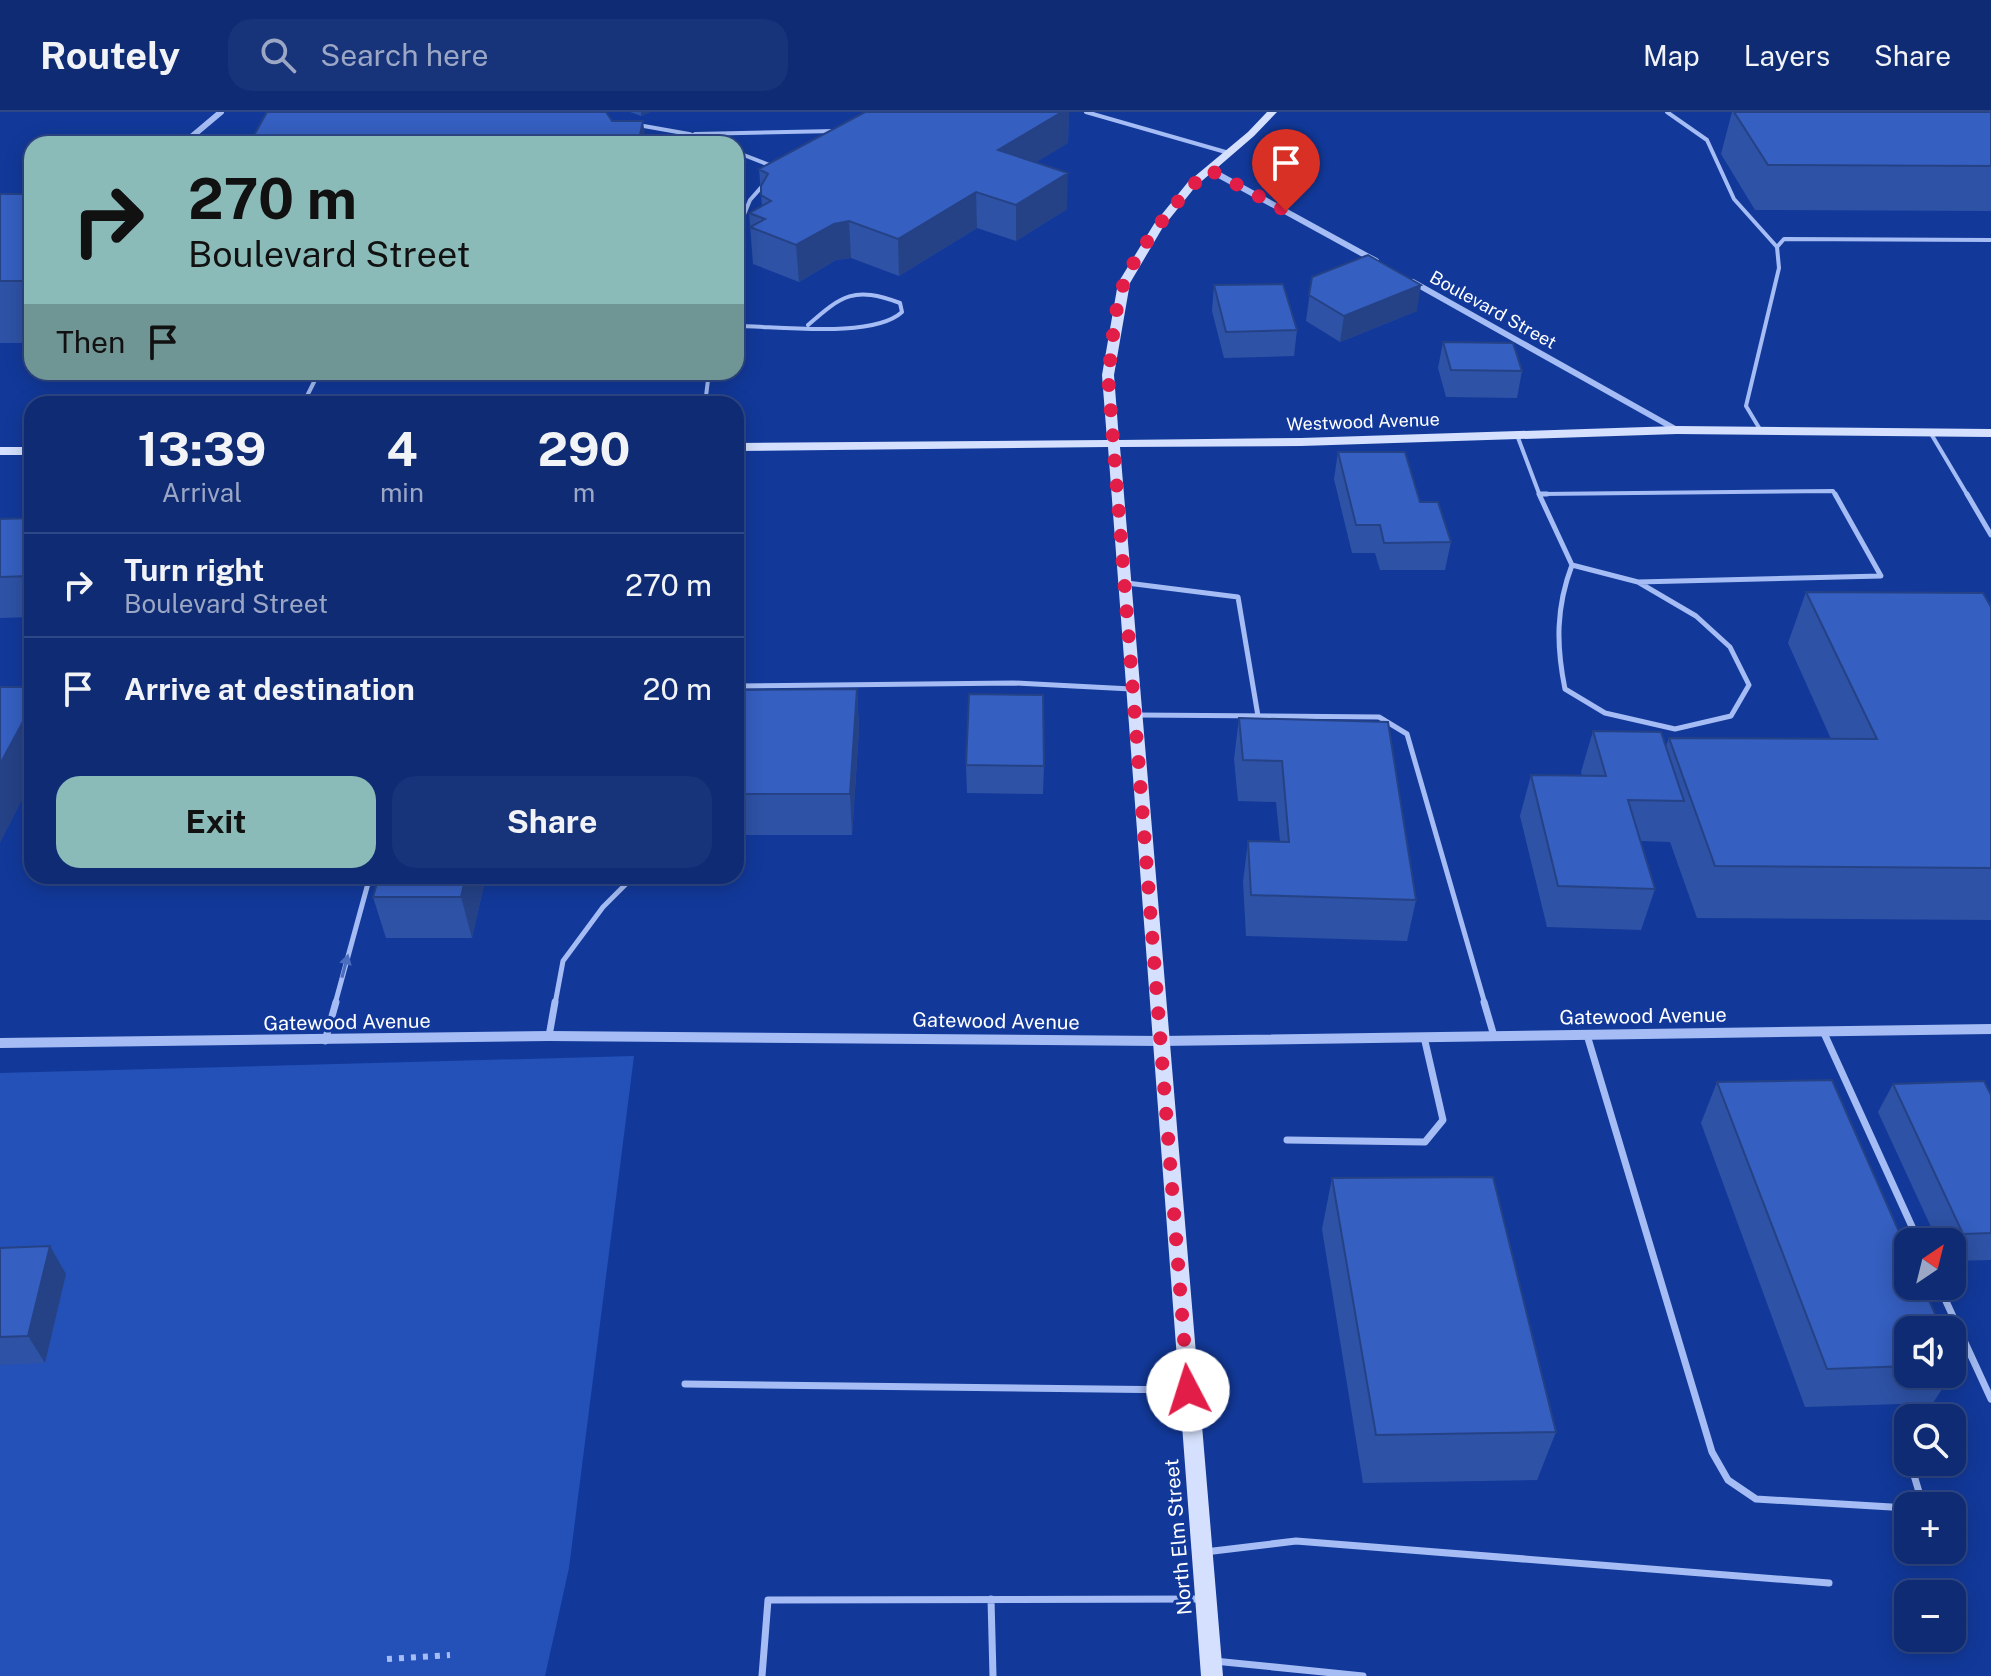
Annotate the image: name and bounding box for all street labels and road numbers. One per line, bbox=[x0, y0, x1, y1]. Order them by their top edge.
street label: Boulevard Street bbox=[1426, 266, 1560, 353]
street label: Westwood Avenue bbox=[1286, 408, 1440, 435]
street label: Gatewood Avenue bbox=[1559, 1003, 1727, 1029]
street label: Gatewood Avenue bbox=[912, 1008, 1080, 1034]
street label: Gatewood Avenue bbox=[263, 1009, 431, 1035]
street label: North Elm Street bbox=[1159, 1458, 1197, 1616]

